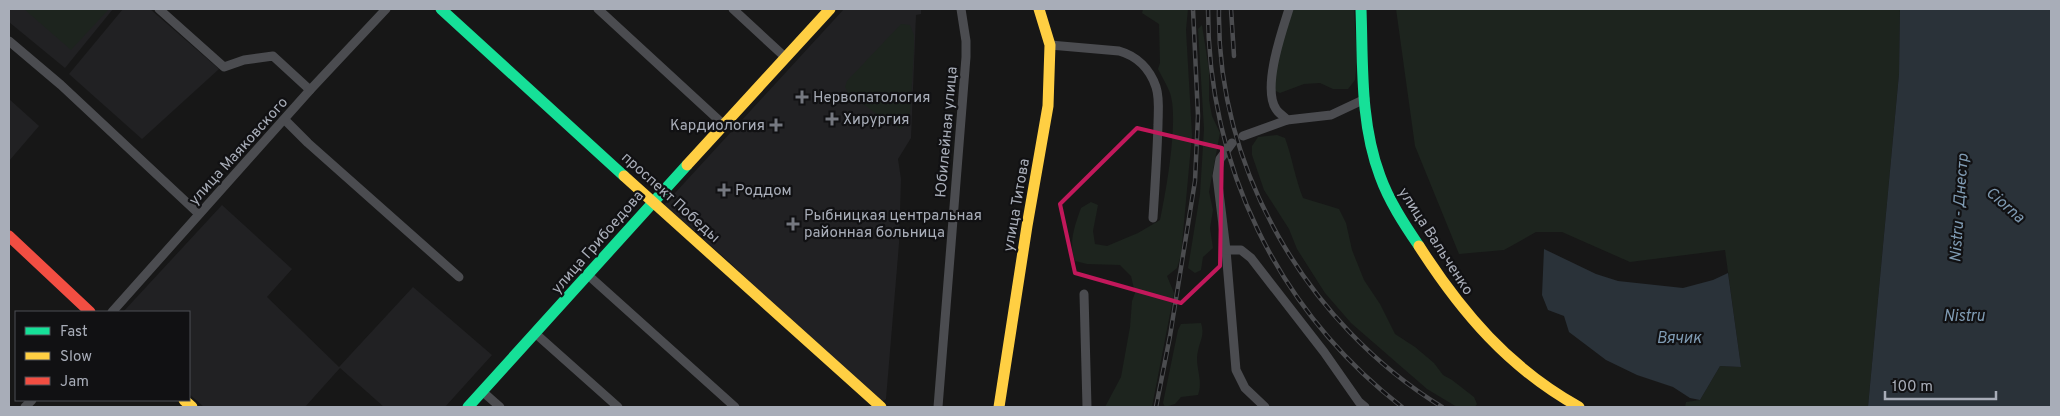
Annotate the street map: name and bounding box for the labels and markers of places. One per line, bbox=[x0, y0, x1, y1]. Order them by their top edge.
place label: Нервопатология bbox=[813, 89, 930, 108]
marker: Нервопатология bbox=[795, 90, 809, 104]
place label: Хирургия bbox=[843, 111, 910, 130]
marker: Хирургия bbox=[825, 112, 839, 126]
place label: Кардиология bbox=[670, 117, 765, 136]
marker: Кардиология bbox=[769, 118, 783, 132]
place label: Роддом bbox=[735, 182, 792, 201]
marker: Роддом bbox=[717, 183, 731, 197]
place label: Рыбницкая центральная районная больница bbox=[804, 207, 982, 243]
marker: Рыбницкая центральная районная больница bbox=[786, 217, 800, 231]

